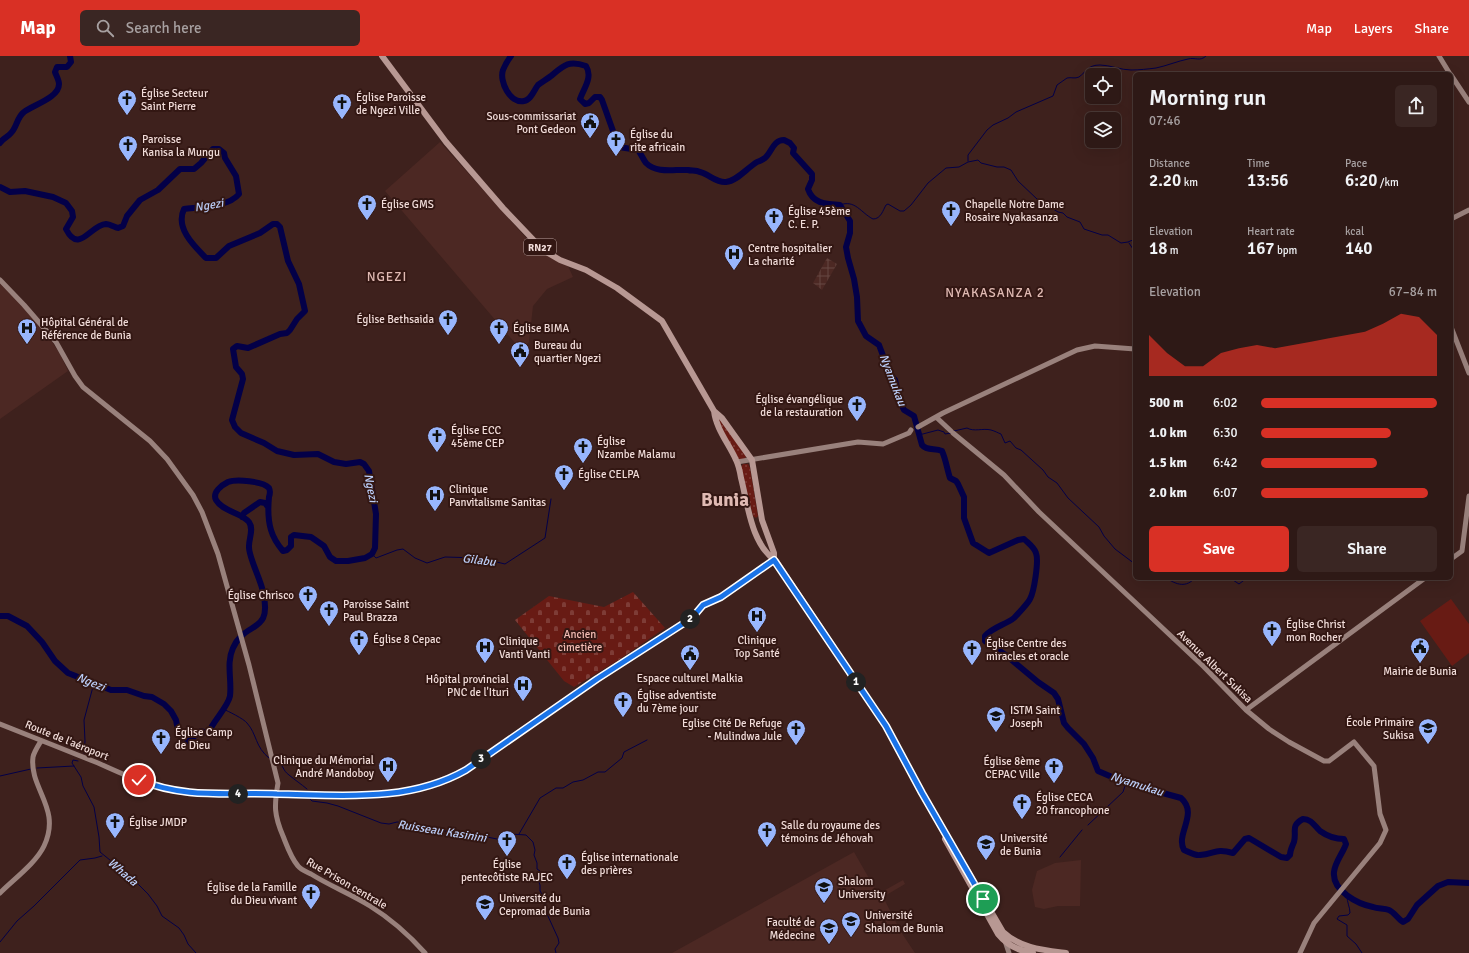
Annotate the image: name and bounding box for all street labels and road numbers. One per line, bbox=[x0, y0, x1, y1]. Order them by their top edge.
road number: RN27 bbox=[524, 239, 556, 255]
street label: Avenue Albert Sukisa bbox=[1174, 627, 1255, 706]
street label: Route de l'aéroport bbox=[23, 718, 111, 763]
street label: Rue Prison centrale bbox=[304, 855, 389, 912]

